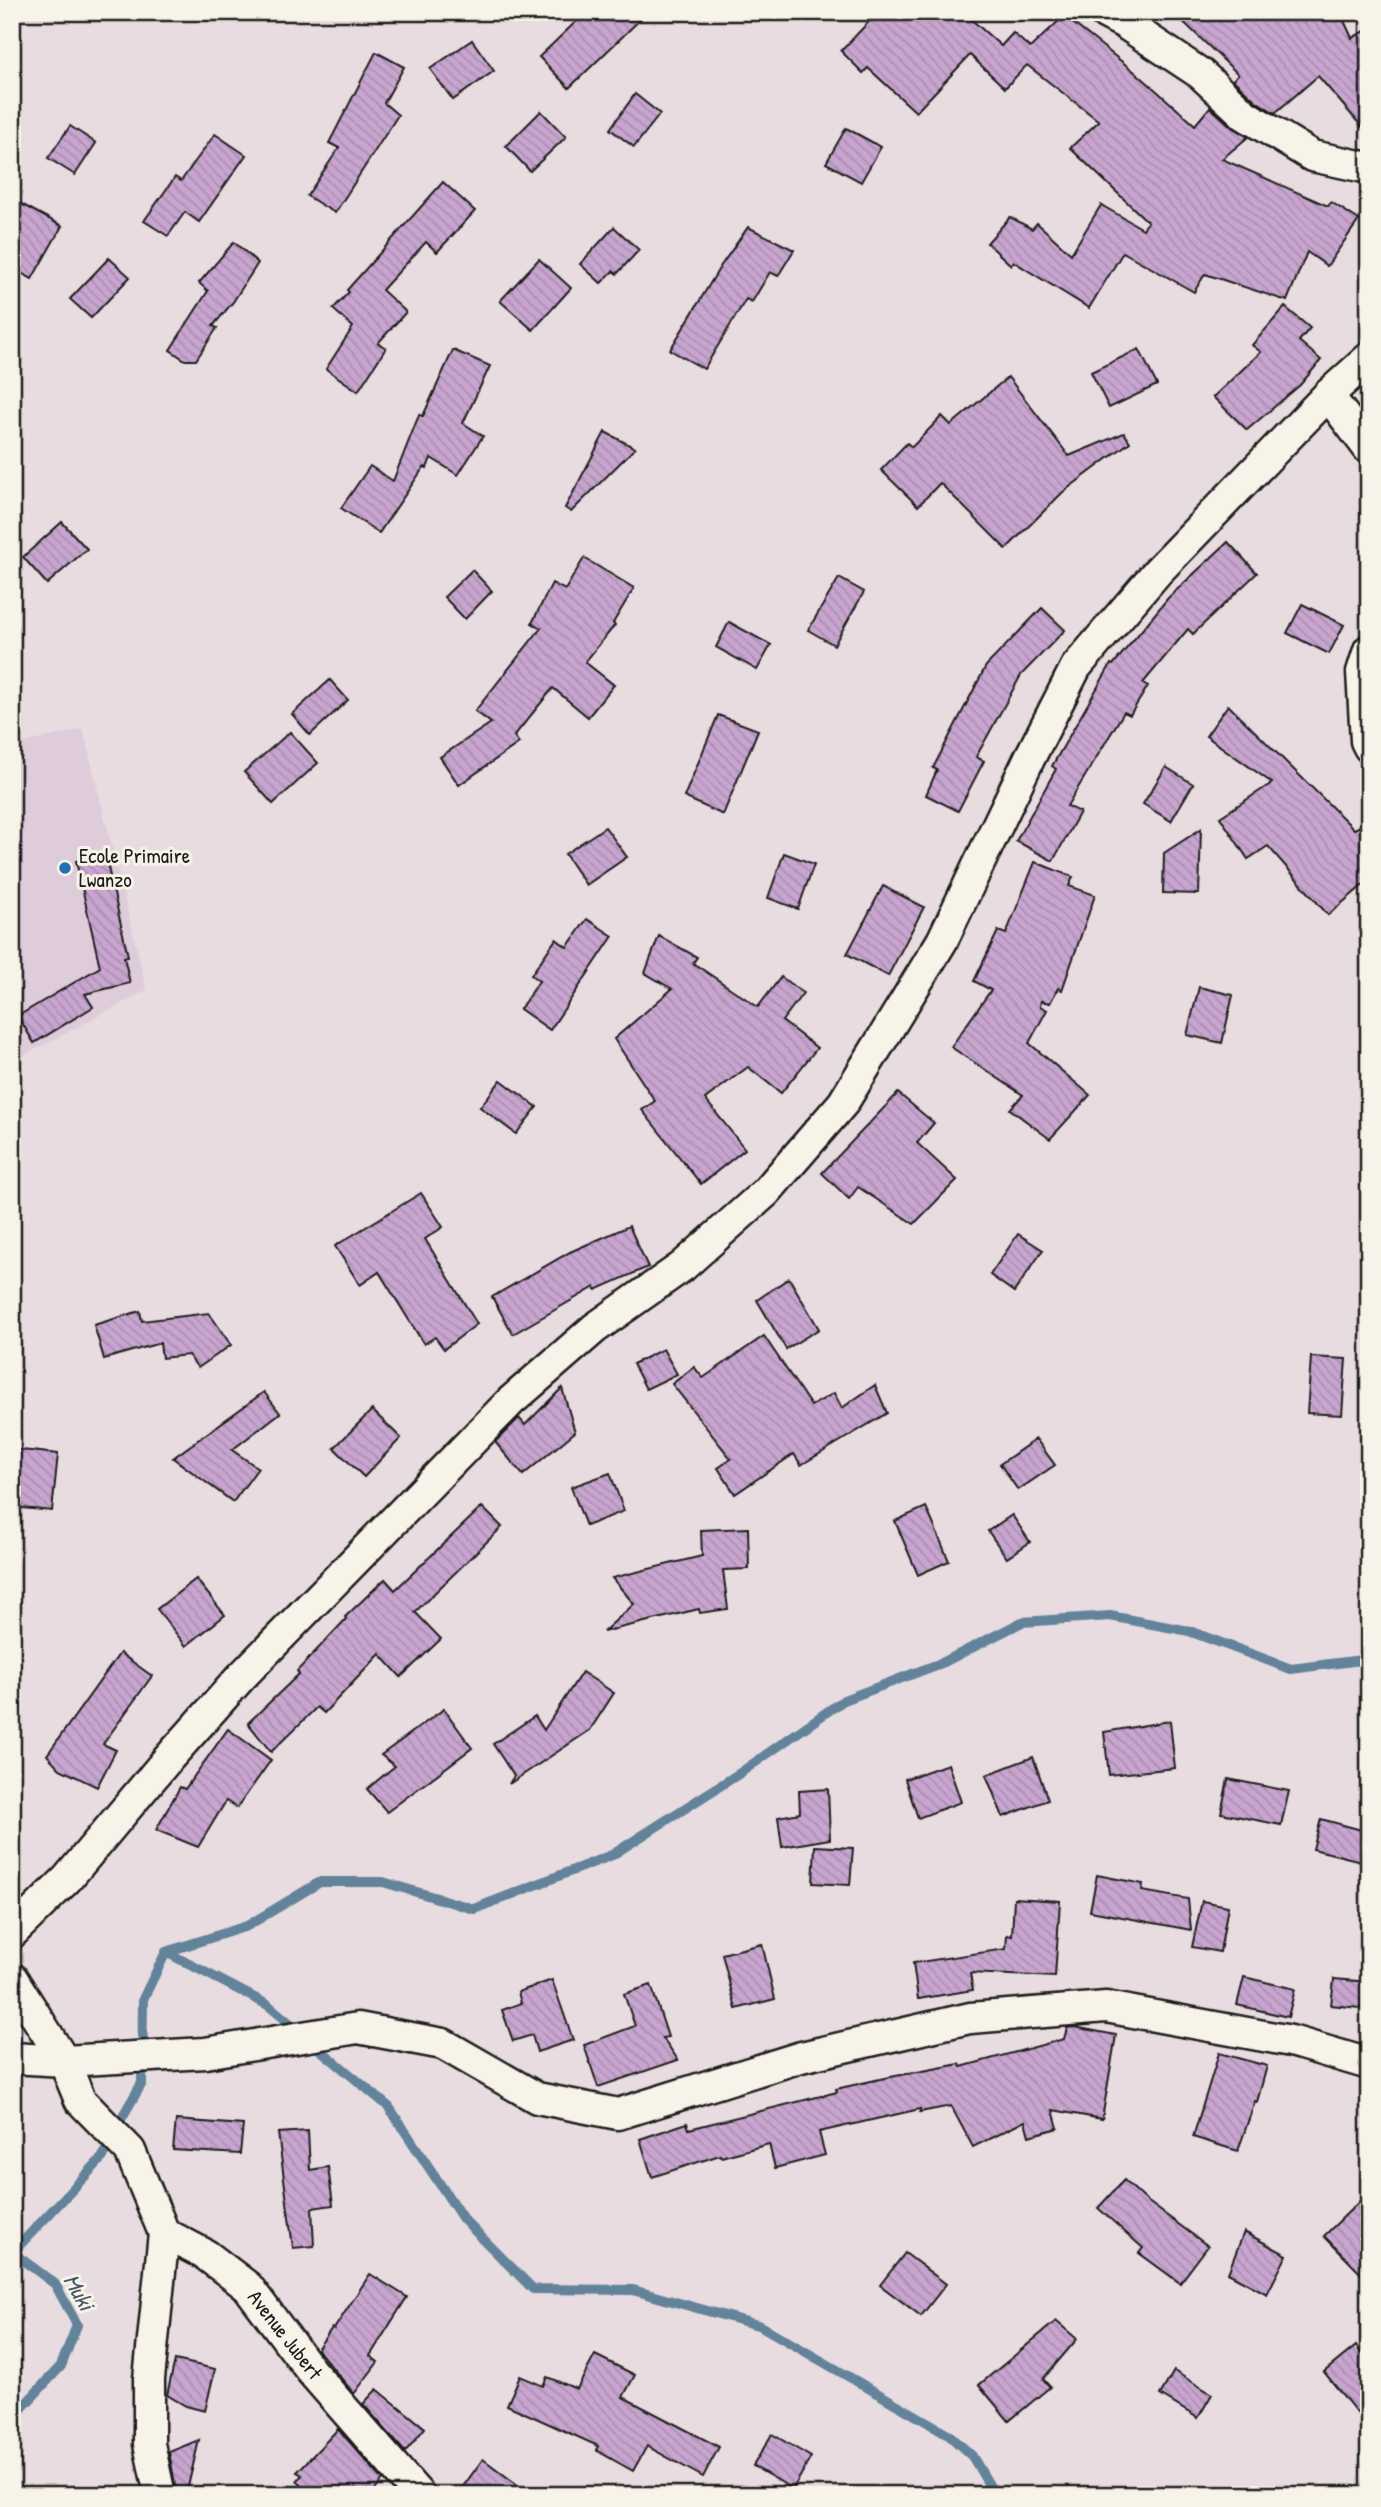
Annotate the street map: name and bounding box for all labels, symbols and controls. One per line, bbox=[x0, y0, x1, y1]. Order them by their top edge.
place label: Ecole Primaire Lwanzo bbox=[79, 841, 190, 894]
marker: Ecole Primaire Lwanzo bbox=[57, 860, 73, 876]
water label: Muki bbox=[57, 2268, 103, 2317]
street label: Avenue Jubert bbox=[241, 2284, 330, 2386]

